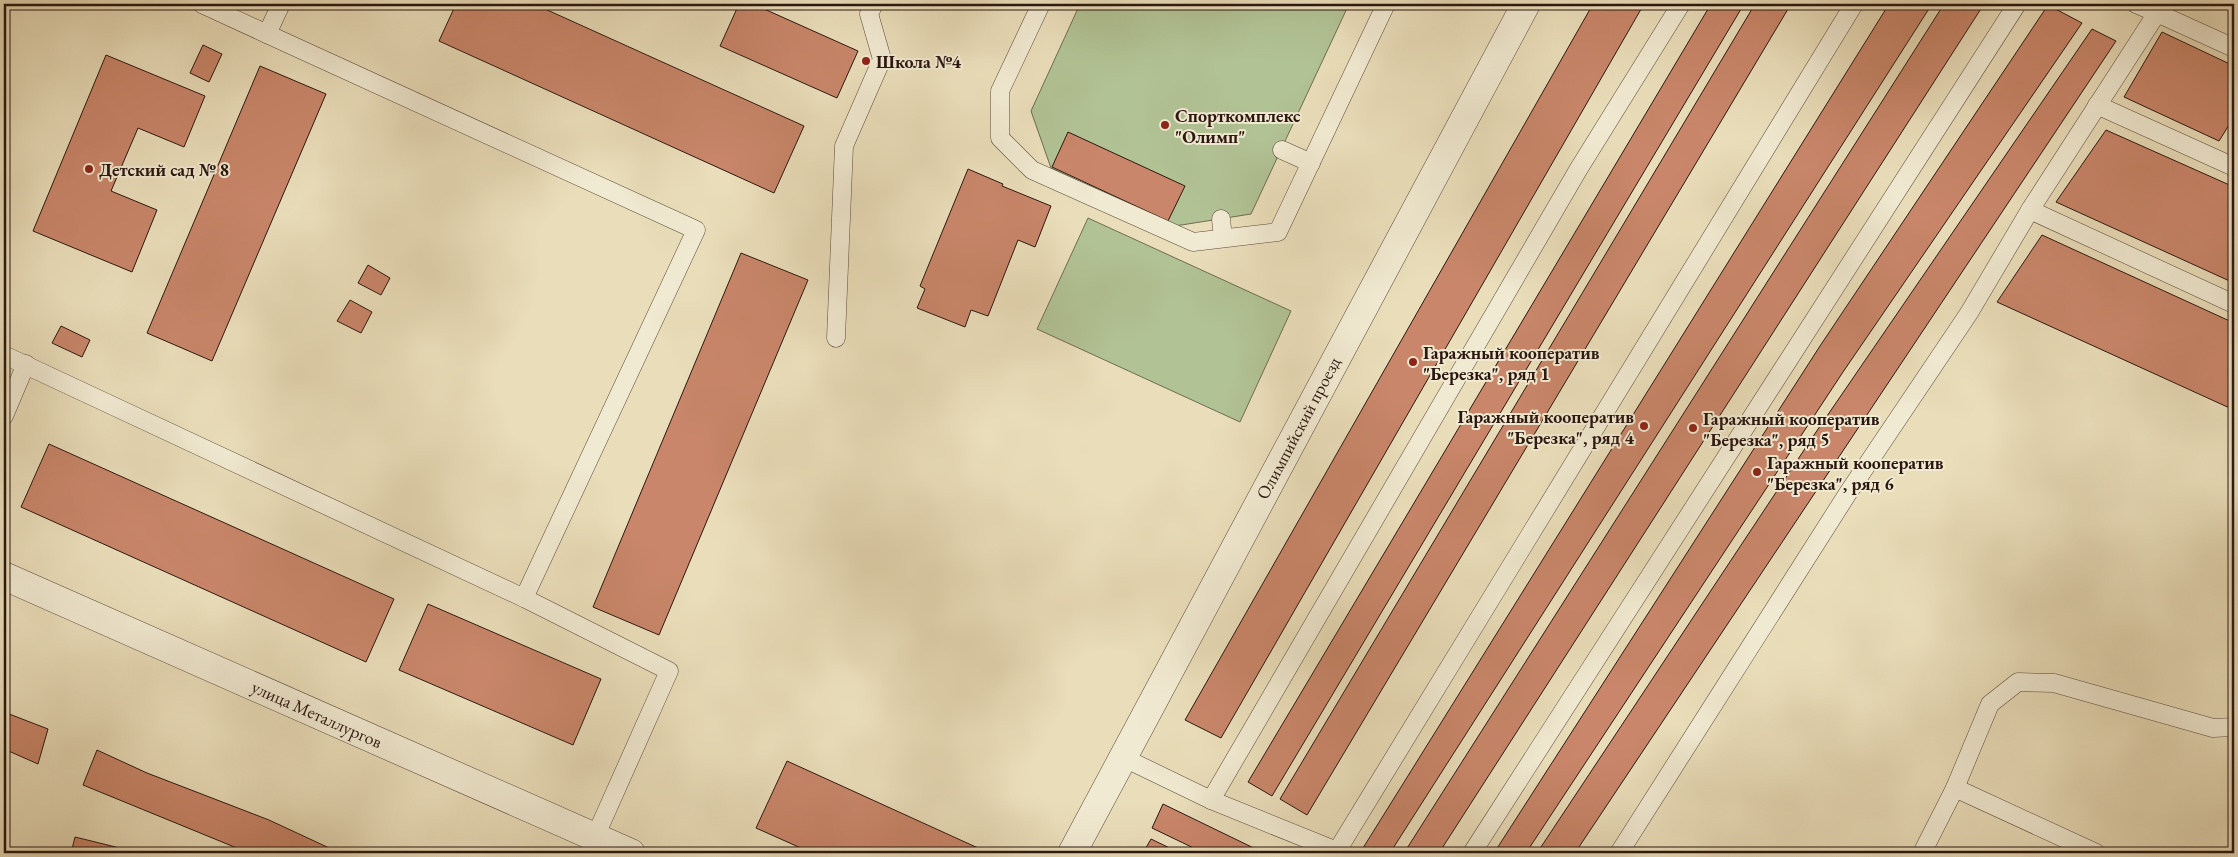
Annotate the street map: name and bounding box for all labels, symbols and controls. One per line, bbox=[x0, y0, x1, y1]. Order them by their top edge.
place label: Школа №4 bbox=[876, 50, 961, 73]
marker: Школа №4 bbox=[860, 55, 872, 67]
place label: Спорткомплекс "Олимп" bbox=[1175, 104, 1301, 148]
marker: Спорткомплекс "Олимп" bbox=[1159, 119, 1171, 131]
place label: Детский сад № 8 bbox=[99, 158, 229, 181]
marker: Детский сад № 8 bbox=[83, 163, 95, 175]
place label: Гаражный кооператив "Березка", ряд 1 bbox=[1423, 341, 1600, 385]
street label: Олимпийский проезд bbox=[1251, 353, 1345, 503]
marker: Гаражный кооператив "Березка", ряд 1 bbox=[1407, 356, 1419, 368]
place label: Гаражный кооператив "Березка", ряд 4 bbox=[1458, 405, 1634, 449]
place label: Гаражный кооператив "Березка", ряд 5 bbox=[1703, 407, 1880, 451]
marker: Гаражный кооператив "Березка", ряд 4 bbox=[1638, 420, 1650, 432]
marker: Гаражный кооператив "Березка", ряд 5 bbox=[1687, 422, 1699, 434]
place label: Гаражный кооператив "Березка", ряд 6 bbox=[1767, 451, 1944, 495]
marker: Гаражный кооператив "Березка", ряд 6 bbox=[1751, 466, 1763, 478]
street label: улица Металлургов bbox=[248, 675, 386, 753]

